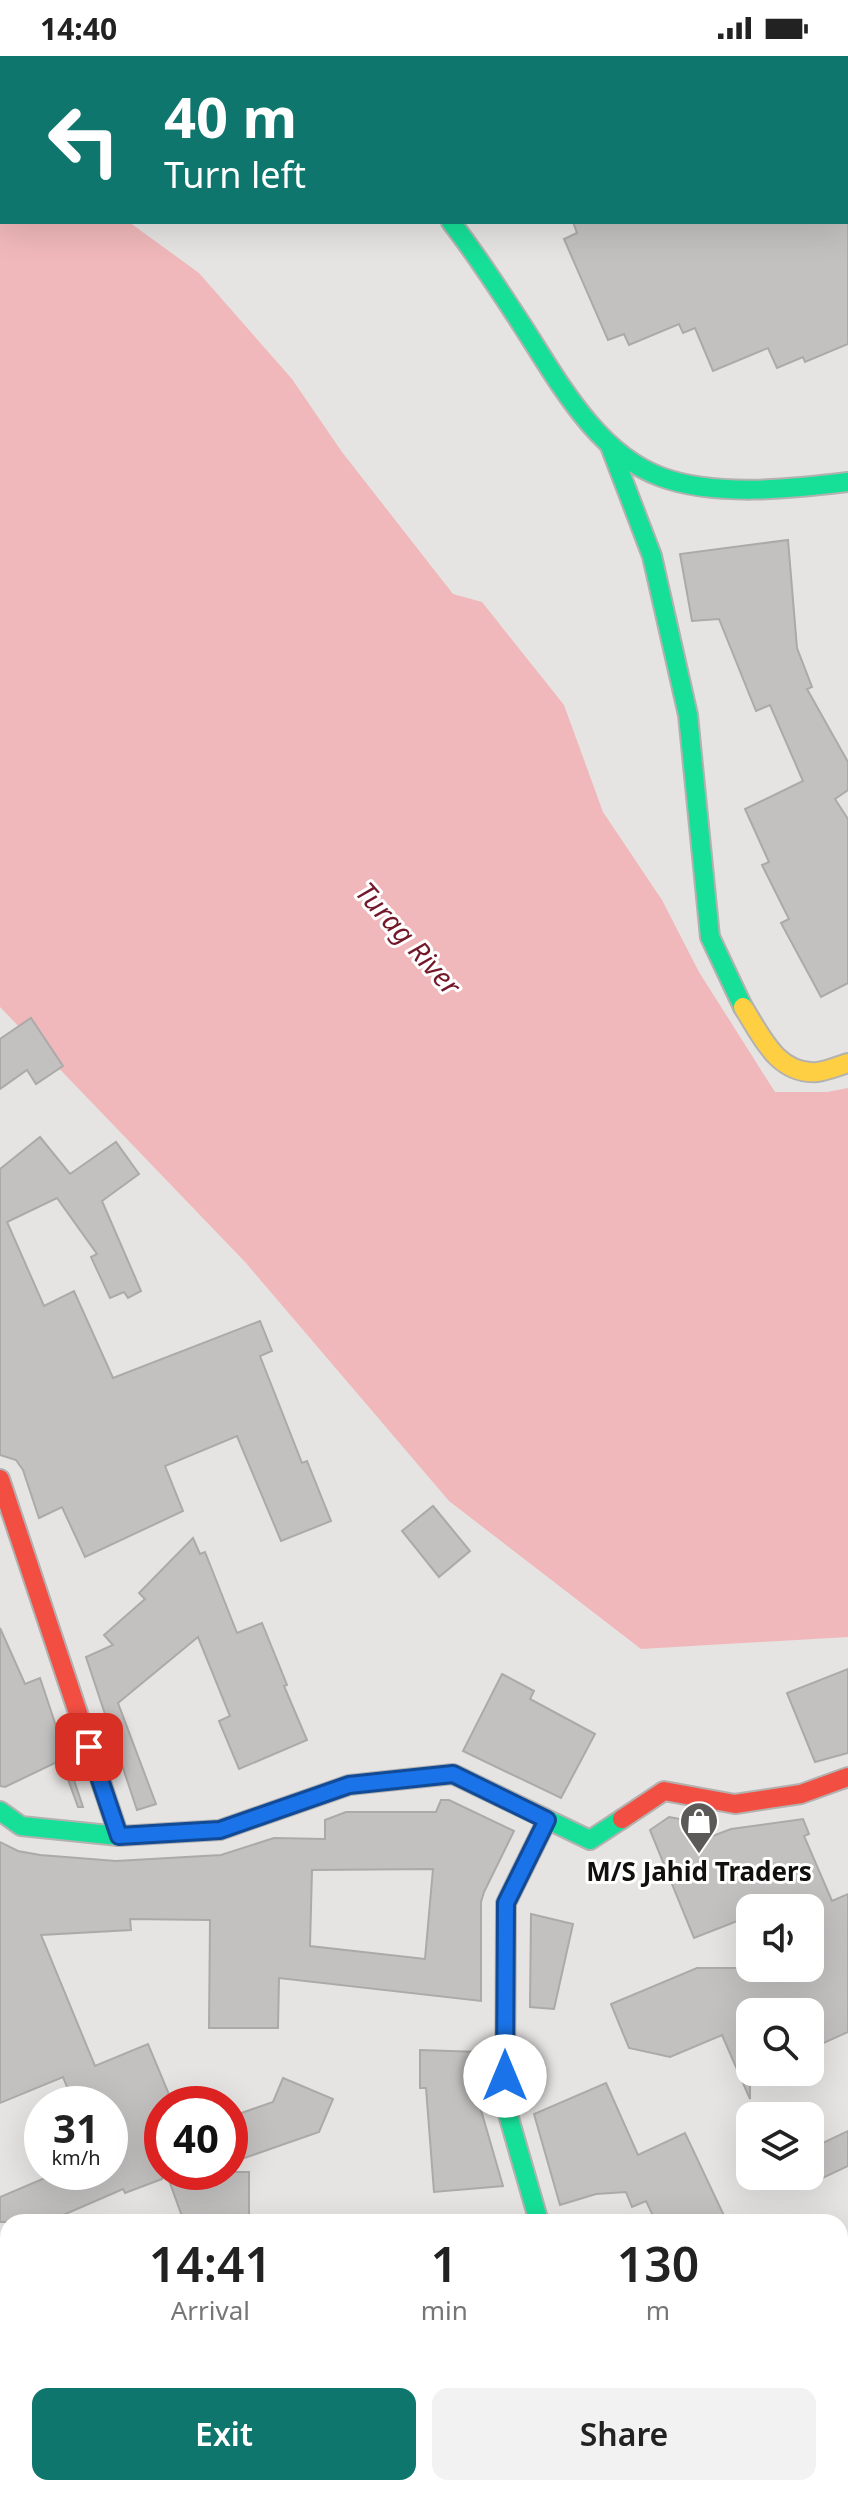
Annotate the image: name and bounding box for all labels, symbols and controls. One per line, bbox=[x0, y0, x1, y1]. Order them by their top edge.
text: 14:40 bbox=[40, 8, 117, 49]
text: 40 m bbox=[164, 78, 297, 154]
icon: left bbox=[32, 88, 136, 192]
text: Turn left bbox=[164, 150, 306, 199]
water label: Turag River bbox=[348, 873, 471, 1004]
pin bbox=[55, 1713, 123, 1781]
icon: arrive bbox=[67, 1725, 111, 1769]
shop icon: M/S Jahid Traders bbox=[678, 1800, 720, 1855]
place label: M/S Jahid Traders bbox=[586, 1853, 812, 1889]
map controls bbox=[736, 1894, 824, 2190]
button: sound bbox=[736, 1894, 824, 1982]
button: search bbox=[736, 1998, 824, 2086]
position arrow bbox=[463, 2034, 547, 2118]
speed limit sign: 40 bbox=[144, 2086, 248, 2190]
text: 31 bbox=[53, 2100, 99, 2155]
button: layers bbox=[736, 2102, 824, 2190]
text: km/h bbox=[51, 2144, 101, 2171]
text: 14:41 bbox=[149, 2231, 272, 2296]
text: 1 bbox=[431, 2231, 458, 2296]
text: 130 bbox=[617, 2231, 699, 2296]
text: Arrival bbox=[171, 2292, 250, 2328]
text: min bbox=[421, 2292, 468, 2328]
text: m bbox=[646, 2292, 670, 2328]
button: Exit bbox=[32, 2388, 416, 2480]
button: Share bbox=[432, 2388, 816, 2480]

